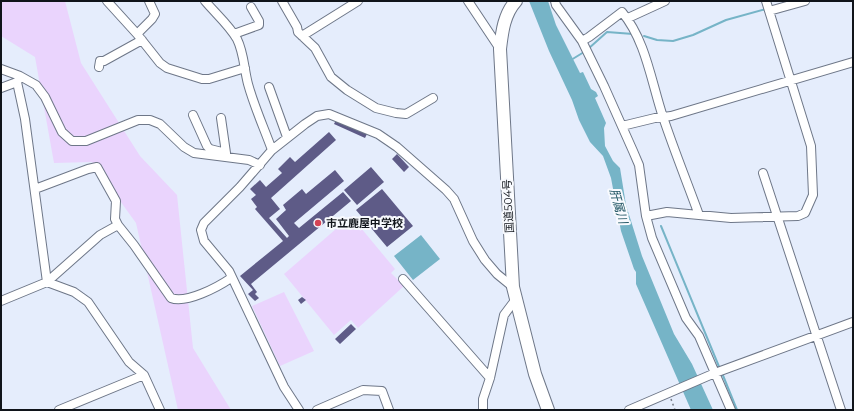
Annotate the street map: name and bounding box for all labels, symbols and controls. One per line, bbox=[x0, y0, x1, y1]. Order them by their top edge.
street label: 国道504号 bbox=[500, 179, 516, 233]
water label: 肝属川 bbox=[607, 187, 632, 227]
place label: 市立鹿屋中学校 bbox=[326, 216, 403, 230]
marker: 市立鹿屋中学校 bbox=[313, 218, 323, 228]

